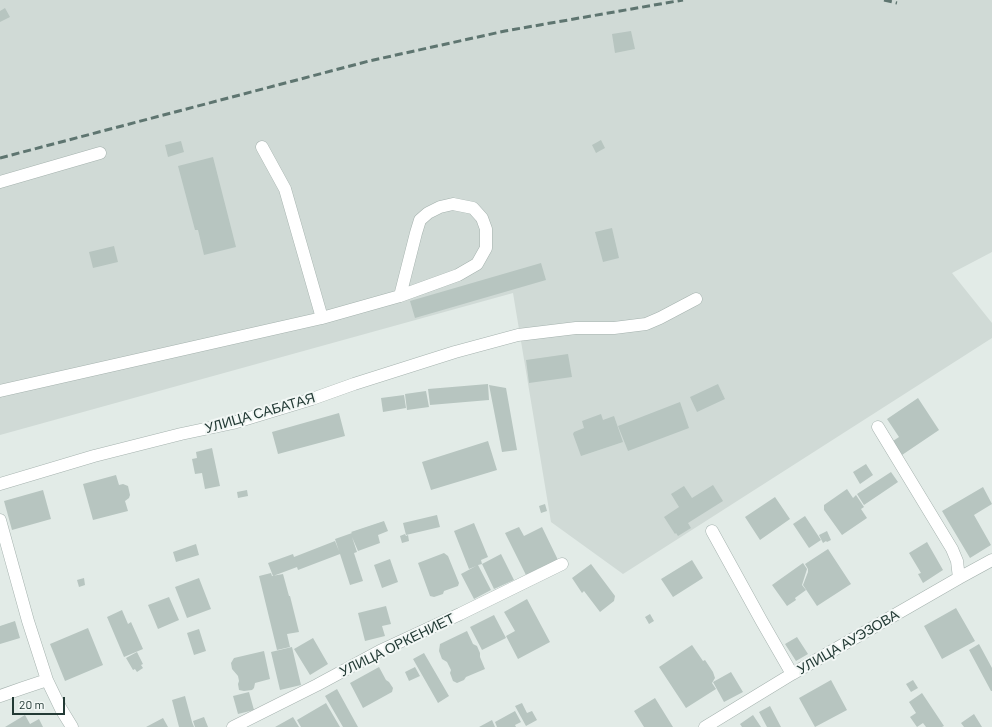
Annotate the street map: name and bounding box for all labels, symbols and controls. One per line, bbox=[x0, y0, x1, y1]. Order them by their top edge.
street label: УЛИЦА САБАТАЯ bbox=[203, 389, 317, 437]
street label: УЛИЦА АУЭЗОВА bbox=[794, 606, 902, 678]
street label: УЛИЦА ОРКЕНИЕТ bbox=[337, 610, 457, 680]
scale bar bbox=[14, 689, 67, 715]
text: 20 m bbox=[19, 697, 45, 711]

